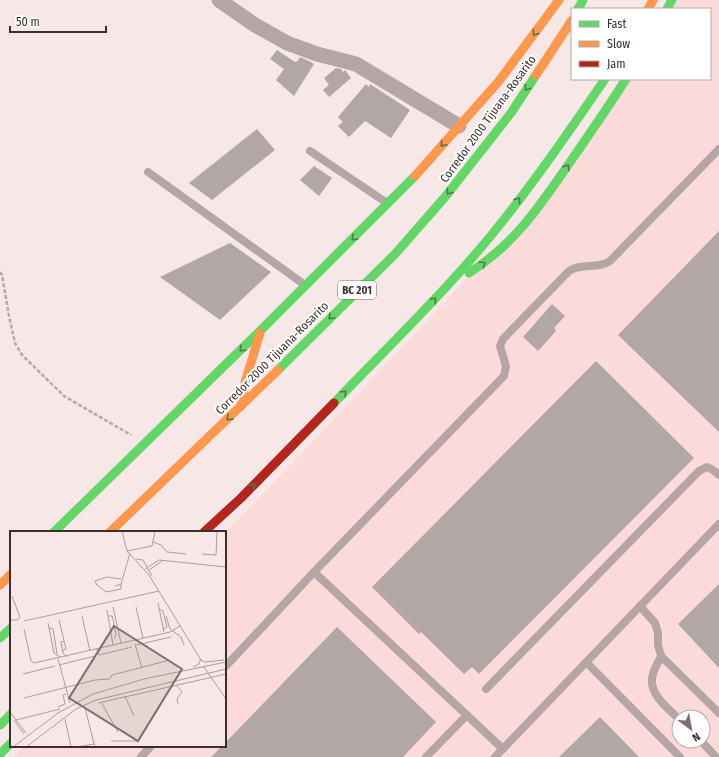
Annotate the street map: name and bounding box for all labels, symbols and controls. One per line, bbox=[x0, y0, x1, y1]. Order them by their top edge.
scale bar bbox=[10, 8, 106, 34]
legend bbox=[571, 8, 711, 80]
text: 50 m bbox=[16, 15, 40, 29]
text: Fast bbox=[607, 17, 626, 31]
one-way arrow bbox=[533, 28, 540, 35]
text: Slow bbox=[607, 37, 630, 51]
street label: Corredor 2000 Tijuana-Rosarito bbox=[437, 53, 539, 185]
text: Jam bbox=[607, 57, 625, 71]
one-way arrow bbox=[524, 84, 532, 91]
one-way arrow bbox=[441, 139, 448, 147]
one-way arrow bbox=[562, 164, 570, 171]
one-way arrow bbox=[447, 187, 454, 194]
one-way arrow bbox=[513, 198, 520, 205]
one-way arrow bbox=[351, 233, 359, 241]
one-way arrow bbox=[478, 262, 485, 269]
road number: BC 201 bbox=[338, 281, 376, 299]
one-way arrow bbox=[430, 297, 437, 305]
street label: Corredor 2000 Tijuana-Rosarito bbox=[213, 299, 331, 417]
one-way arrow bbox=[328, 312, 336, 320]
one-way arrow bbox=[239, 344, 247, 352]
one-way arrow bbox=[339, 390, 346, 398]
one-way arrow bbox=[226, 413, 234, 421]
one-way arrow bbox=[248, 483, 256, 491]
inset map bbox=[10, 531, 226, 747]
north arrow bbox=[671, 709, 711, 749]
text: N bbox=[690, 730, 702, 744]

